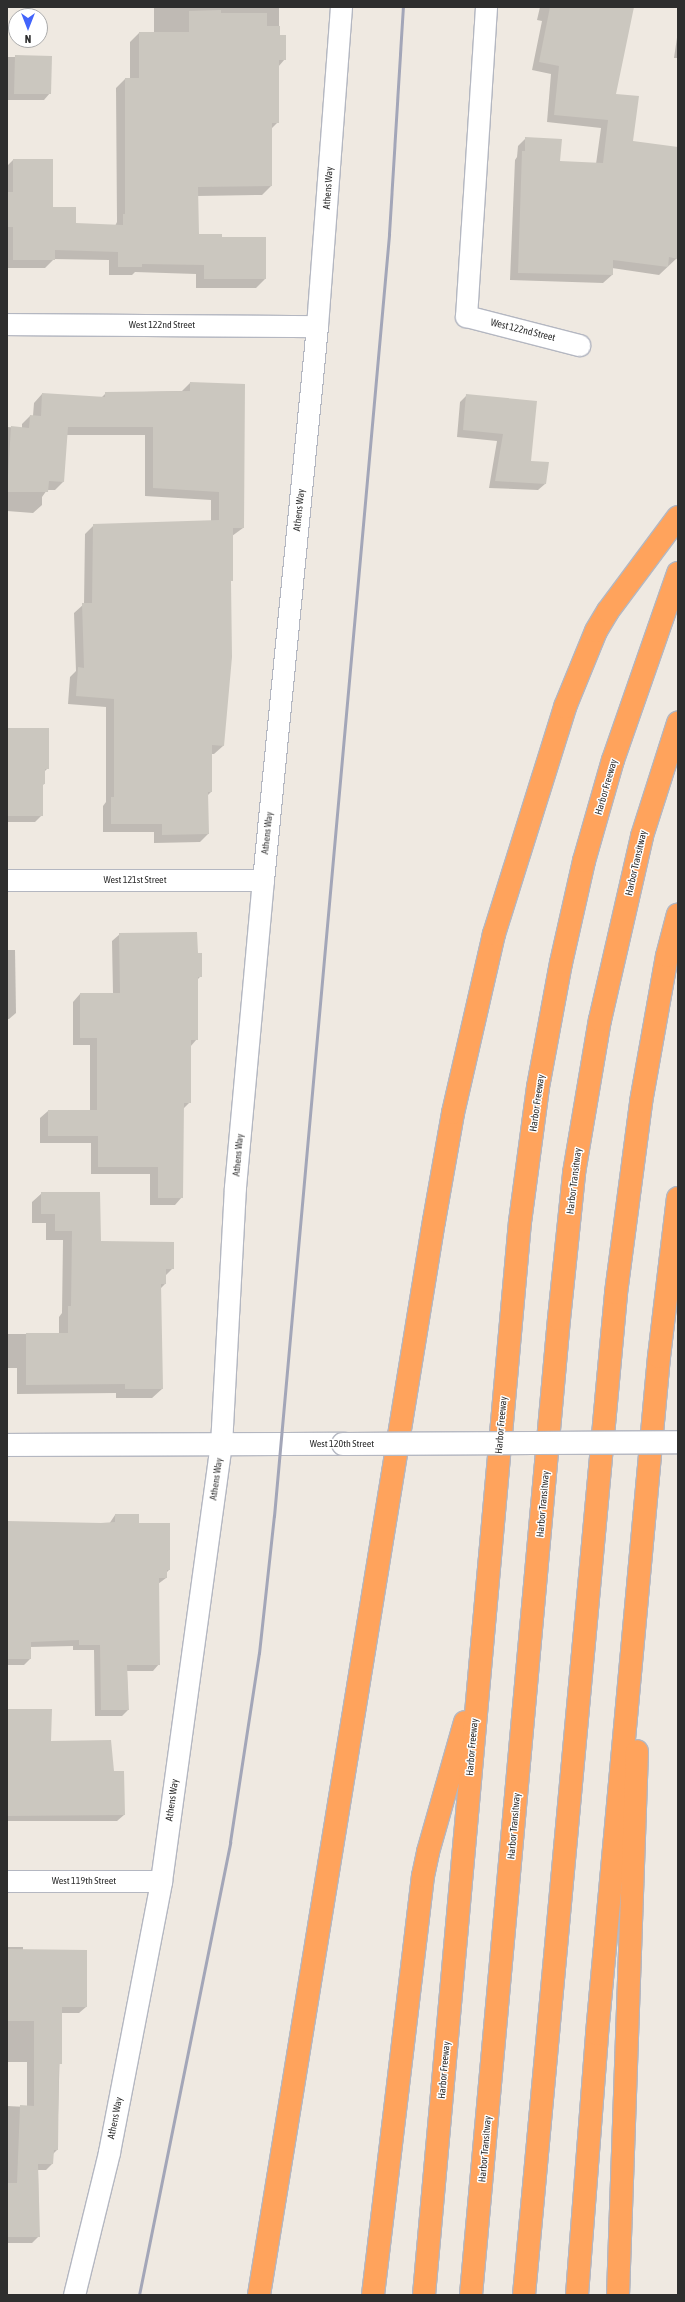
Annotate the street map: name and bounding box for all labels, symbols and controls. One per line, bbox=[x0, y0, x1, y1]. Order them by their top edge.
north arrow bbox=[8, 8, 48, 48]
text: N bbox=[25, 33, 31, 45]
street label: Athens Way bbox=[321, 166, 335, 210]
street label: West 122nd Street bbox=[489, 316, 557, 344]
street label: West 122nd Street bbox=[129, 319, 195, 331]
street label: Athens Way bbox=[291, 488, 307, 532]
street label: Harbor Freeway bbox=[592, 758, 620, 816]
street label: Athens Way bbox=[259, 811, 275, 855]
street label: Harbor Transitway bbox=[623, 829, 649, 897]
street label: West 121st Street bbox=[103, 874, 167, 886]
street label: Harbor Freeway bbox=[527, 1074, 547, 1132]
street label: Athens Way bbox=[230, 1133, 246, 1177]
street label: Harbor Transitway bbox=[564, 1147, 584, 1215]
street label: Harbor Freeway bbox=[493, 1396, 509, 1454]
street label: West 120th Street bbox=[310, 1438, 374, 1450]
street label: Athens Way bbox=[207, 1457, 225, 1501]
street label: Harbor Transitway bbox=[534, 1470, 552, 1538]
street label: Harbor Freeway bbox=[464, 1718, 480, 1776]
street label: Athens Way bbox=[163, 1778, 181, 1822]
street label: Harbor Transitway bbox=[505, 1792, 523, 1860]
street label: West 119th Street bbox=[52, 1875, 116, 1887]
street label: Harbor Freeway bbox=[436, 2041, 452, 2099]
street label: Athens Way bbox=[105, 2096, 125, 2140]
street label: Harbor Transitway bbox=[476, 2115, 494, 2183]

